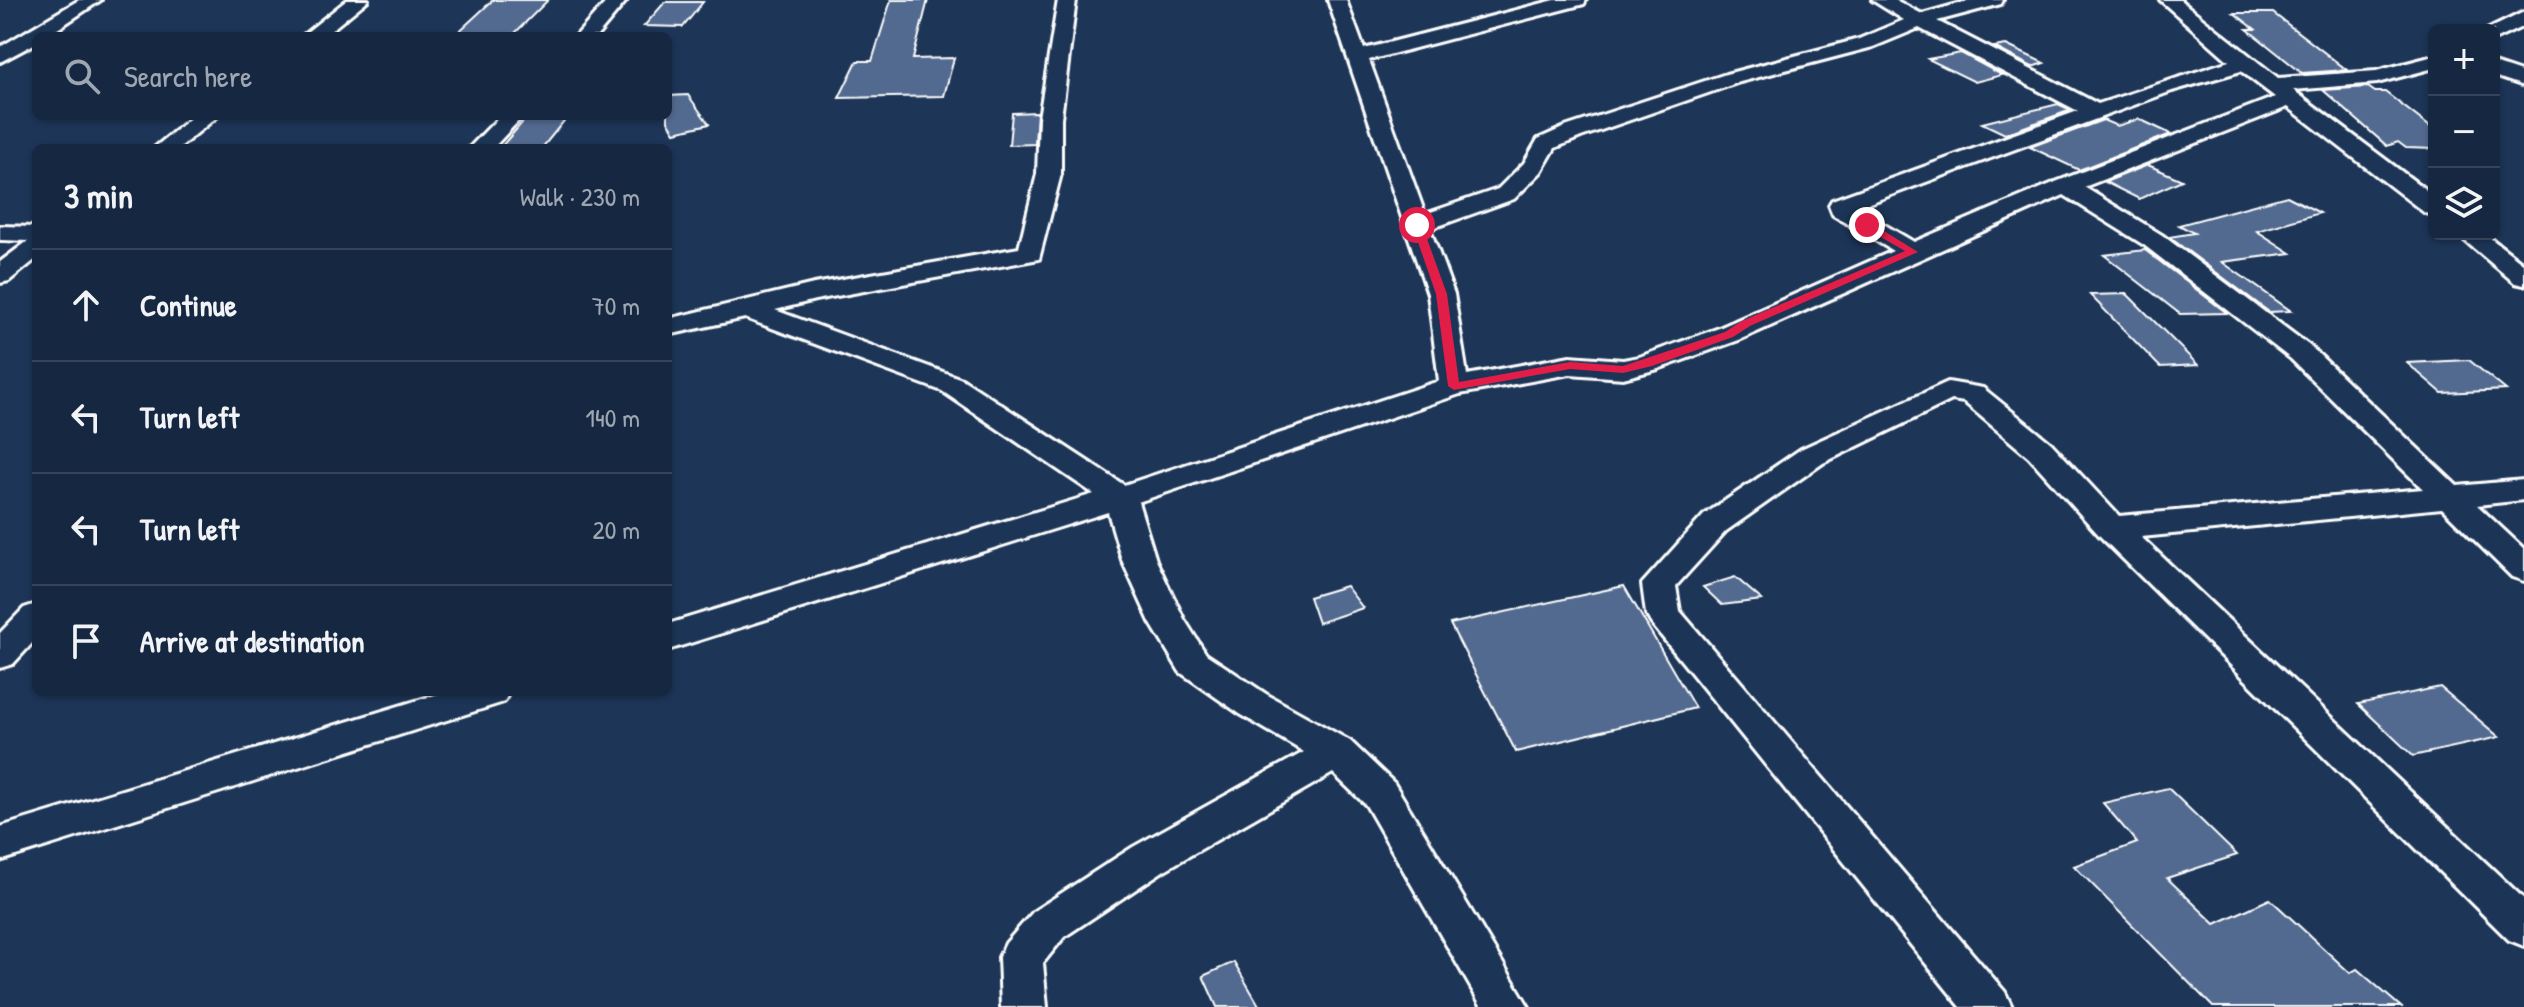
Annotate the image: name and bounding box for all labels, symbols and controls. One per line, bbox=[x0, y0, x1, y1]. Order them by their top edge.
map controls bbox=[2428, 24, 2500, 240]
button: + bbox=[2428, 24, 2500, 96]
search box bbox=[32, 32, 672, 120]
icon: search bbox=[60, 54, 104, 98]
text: Search here bbox=[124, 56, 252, 96]
button: − bbox=[2428, 96, 2500, 168]
button: layers bbox=[2428, 168, 2500, 240]
text: 3 min bbox=[64, 173, 133, 219]
text: Walk · 230 m bbox=[520, 179, 640, 214]
route start bbox=[1399, 207, 1435, 243]
route end bbox=[1849, 207, 1885, 243]
icon: ahead bbox=[64, 283, 108, 327]
text: Continue bbox=[140, 285, 237, 325]
text: 70 m bbox=[592, 288, 640, 323]
icon: left bbox=[64, 395, 108, 439]
text: Turn left bbox=[140, 397, 239, 437]
text: 140 m bbox=[586, 400, 640, 435]
icon: left bbox=[64, 507, 108, 551]
text: Turn left bbox=[140, 509, 239, 549]
text: 20 m bbox=[593, 512, 640, 547]
icon: arrive bbox=[64, 619, 108, 663]
text: Arrive at destination bbox=[140, 621, 365, 661]

